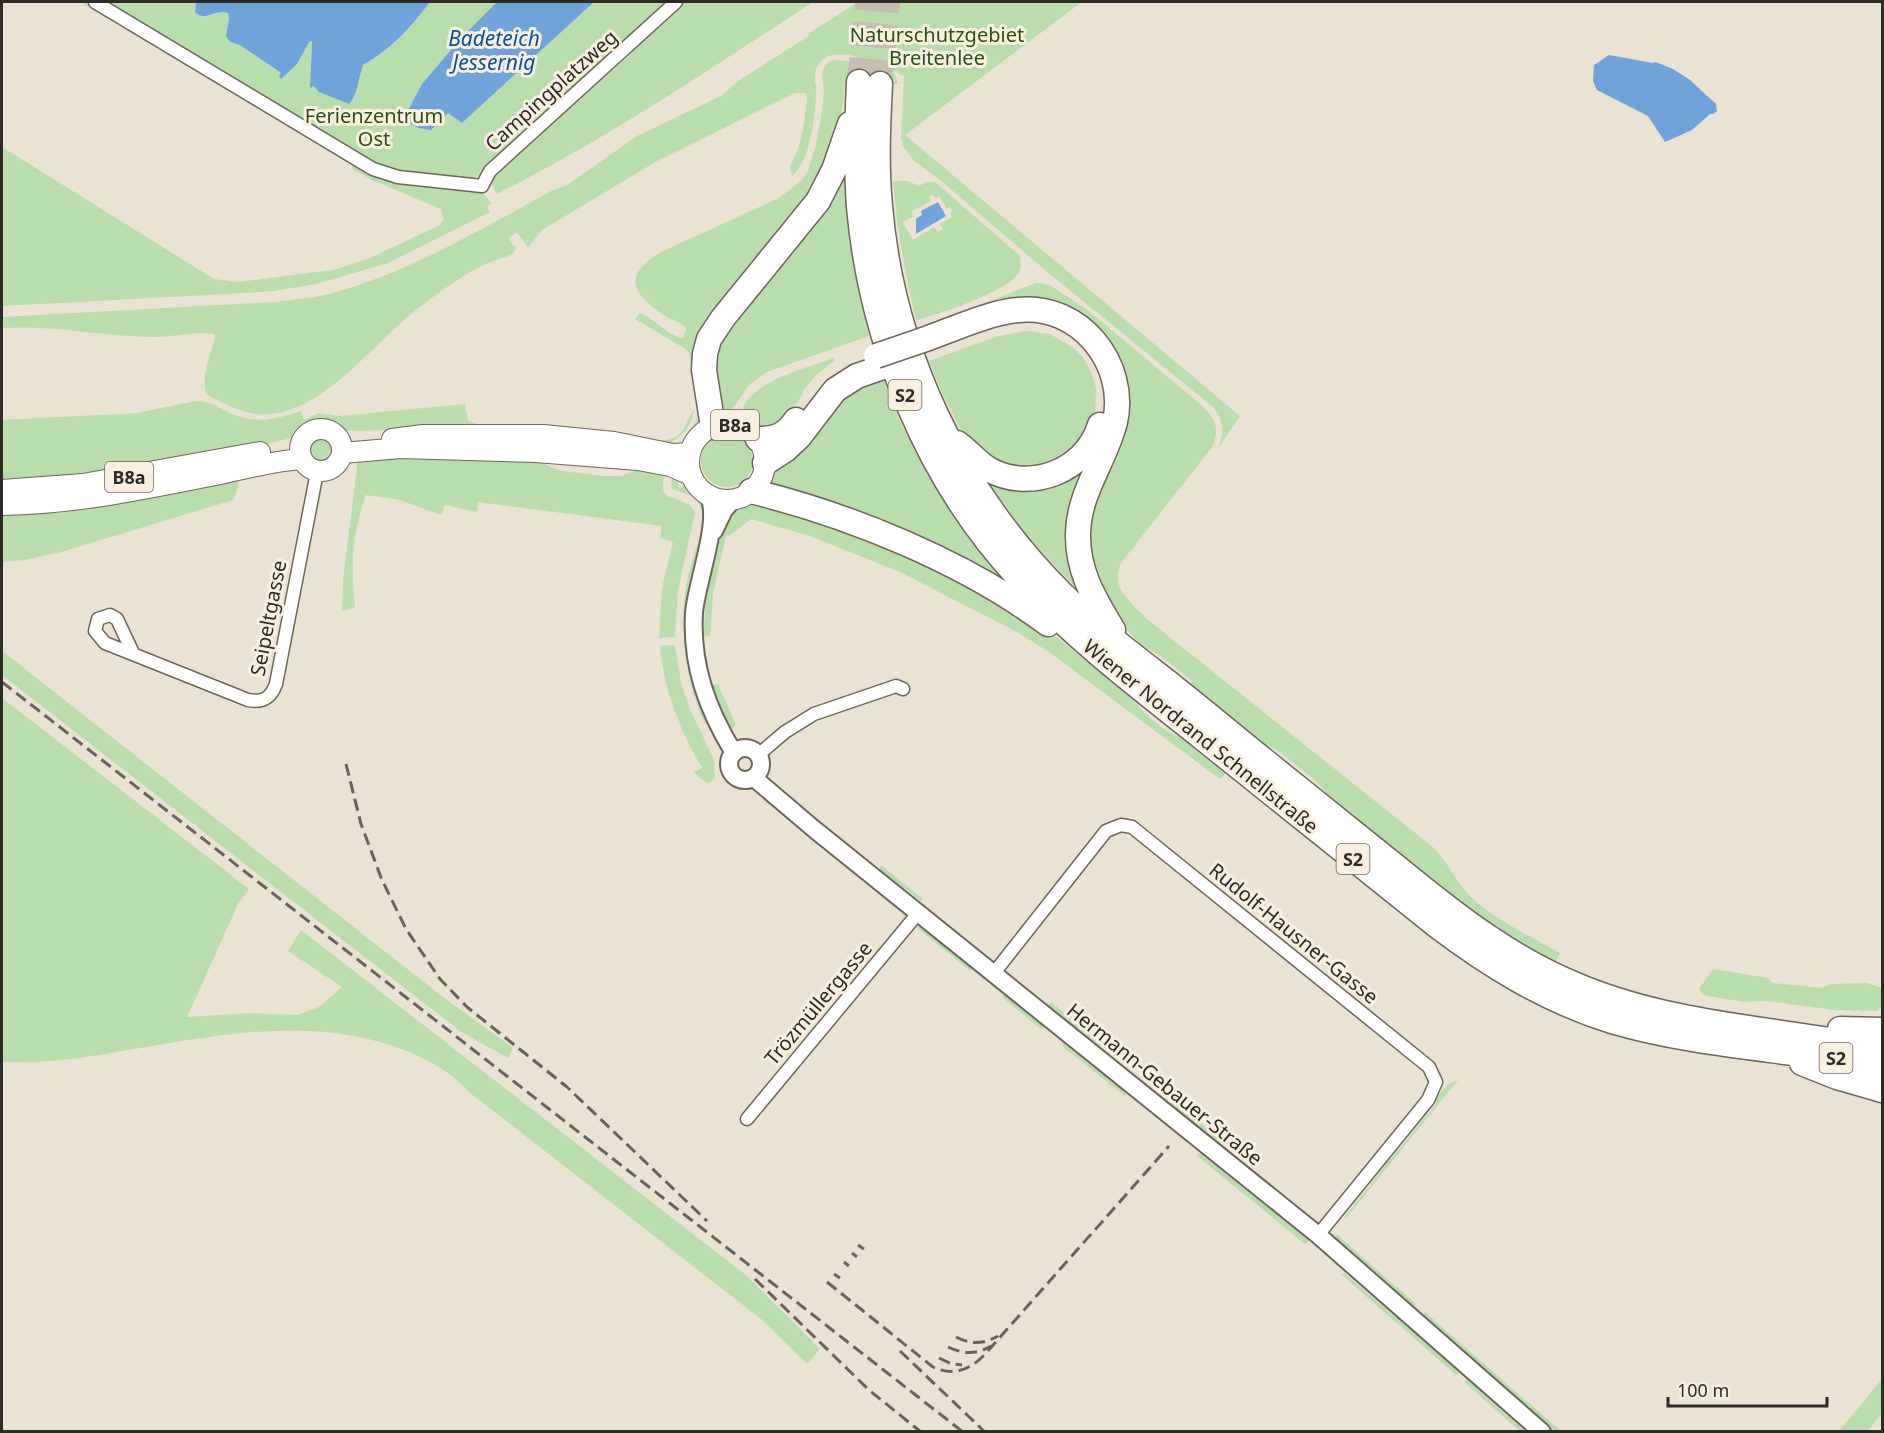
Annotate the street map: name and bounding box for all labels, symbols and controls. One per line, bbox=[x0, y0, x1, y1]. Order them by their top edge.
park label: Naturschutzgebiet Breitenlee bbox=[850, 21, 1024, 71]
street label: Campingplatzweg bbox=[479, 23, 623, 157]
water label: Badeteich Jessernig bbox=[448, 24, 540, 76]
park label: Ferienzentrum Ost bbox=[305, 102, 443, 152]
road number: S2 bbox=[888, 380, 922, 410]
road number: B8a bbox=[711, 410, 759, 440]
road number: B8a bbox=[105, 462, 153, 492]
street label: Seipeltgasse bbox=[244, 558, 292, 678]
street label: Wiener Nordrand Schnellstraße bbox=[1078, 633, 1324, 839]
road number: S2 bbox=[1336, 844, 1370, 874]
street label: Rudolf-Hausner-Gasse bbox=[1204, 856, 1384, 1010]
street label: Trözmüllergasse bbox=[758, 935, 878, 1071]
street label: Hermann-Gebauer-Straße bbox=[1062, 997, 1268, 1171]
road number: S2 bbox=[1820, 1043, 1852, 1073]
scale bar bbox=[1668, 1370, 1827, 1408]
text: 100 m bbox=[1677, 1378, 1729, 1402]

